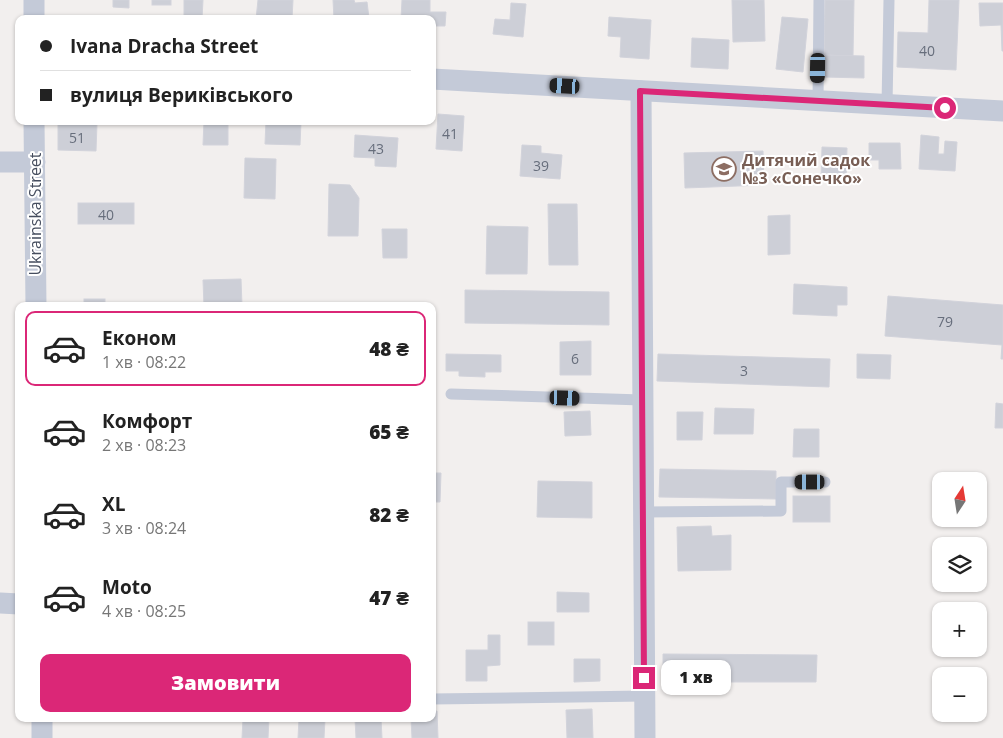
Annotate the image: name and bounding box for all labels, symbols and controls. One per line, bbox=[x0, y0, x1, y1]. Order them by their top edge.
text: Ivana Dracha Street bbox=[70, 33, 258, 59]
house number: 40 bbox=[919, 41, 935, 60]
car bbox=[810, 53, 825, 83]
car bbox=[549, 78, 580, 94]
text: вулиця Вериківського bbox=[70, 82, 293, 108]
route start bbox=[934, 97, 956, 119]
house number: 41 bbox=[442, 124, 458, 143]
house number: 51 bbox=[69, 128, 85, 147]
house number: 43 bbox=[368, 139, 384, 158]
place label: Дитячий садок №3 «Сонечко» bbox=[742, 149, 870, 189]
street label: Ukrainska Street bbox=[24, 152, 46, 276]
house number: 39 bbox=[533, 156, 549, 175]
school or university icon: Дитячий садок №3 «Сонечко» bbox=[711, 156, 737, 182]
house number: 40 bbox=[98, 205, 114, 224]
house number: 79 bbox=[937, 312, 953, 331]
text: Економ bbox=[102, 325, 177, 351]
icon: car bbox=[42, 326, 87, 371]
text: 48 ₴ bbox=[369, 336, 409, 362]
house number: 6 bbox=[571, 349, 579, 368]
text: 1 хв · 08:22 bbox=[102, 351, 186, 373]
house number: 3 bbox=[740, 361, 748, 380]
car bbox=[549, 390, 580, 406]
text: Комфорт bbox=[102, 408, 192, 434]
icon: car bbox=[42, 409, 87, 454]
text: 65 ₴ bbox=[369, 419, 409, 445]
text: 2 хв · 08:23 bbox=[102, 434, 186, 456]
north arrow bbox=[932, 472, 988, 528]
map controls bbox=[932, 472, 987, 722]
car bbox=[795, 475, 825, 490]
text: XL bbox=[102, 491, 125, 517]
icon: car bbox=[42, 492, 87, 537]
text: 82 ₴ bbox=[369, 502, 409, 528]
text: 3 хв · 08:24 bbox=[102, 517, 186, 539]
button: layers bbox=[932, 537, 987, 592]
text: Moto bbox=[102, 574, 152, 600]
icon: car bbox=[42, 575, 87, 620]
text: 47 ₴ bbox=[369, 585, 409, 611]
text: 4 хв · 08:25 bbox=[102, 600, 186, 622]
button: + bbox=[932, 602, 987, 657]
button: Замовити bbox=[40, 654, 411, 712]
callout: 1 хв bbox=[662, 660, 732, 696]
text: 1 хв bbox=[679, 666, 713, 688]
route end bbox=[633, 667, 655, 689]
button: − bbox=[932, 667, 987, 722]

